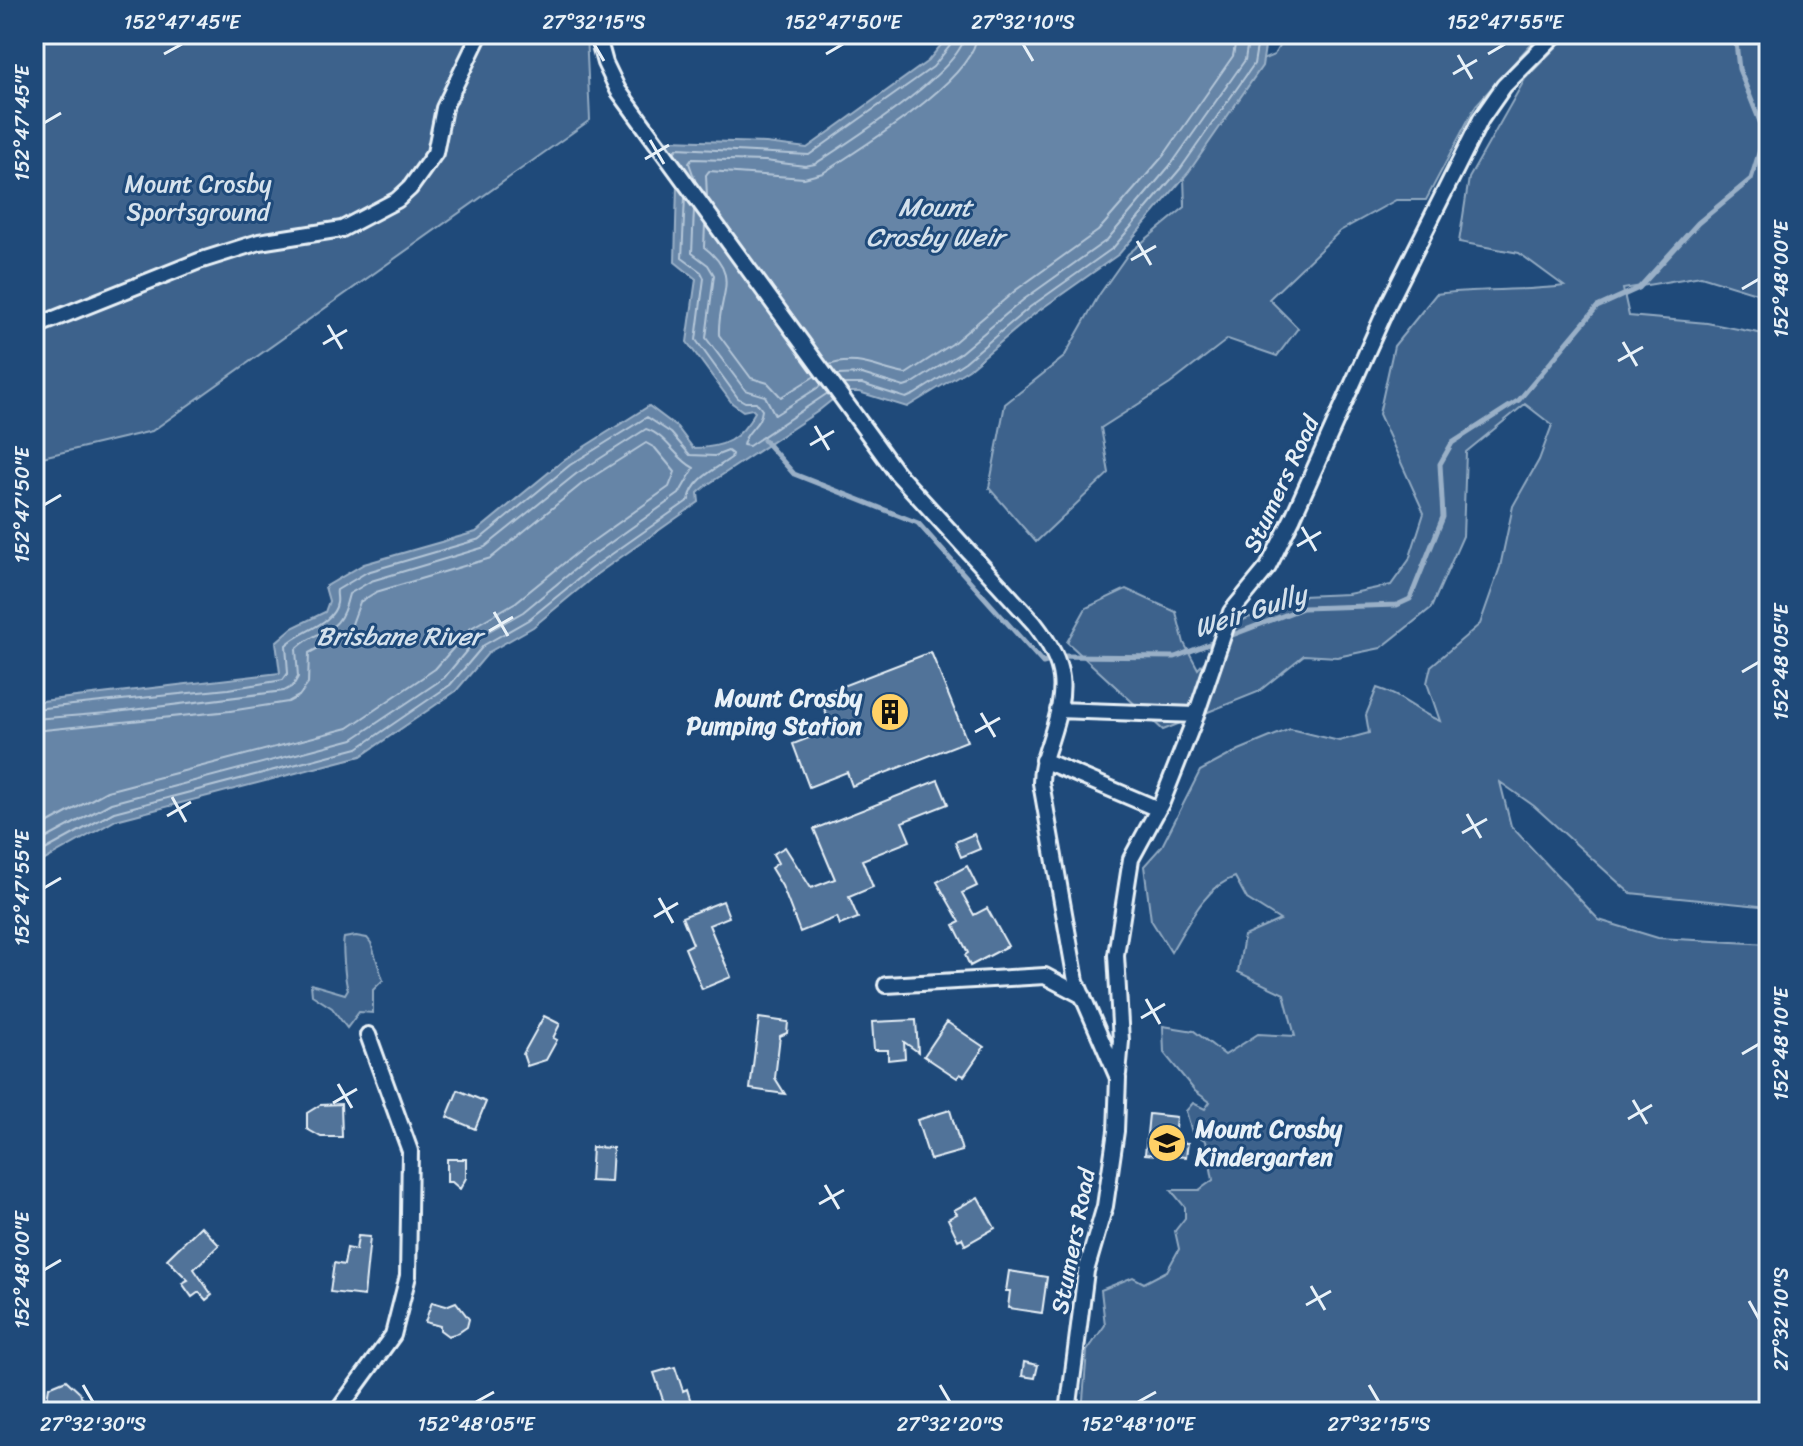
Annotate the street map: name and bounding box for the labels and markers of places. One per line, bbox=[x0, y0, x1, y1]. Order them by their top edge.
place label: Mount Crosby Pumping Station bbox=[686, 677, 863, 747]
building icon: Mount Crosby Pumping Station bbox=[869, 691, 911, 733]
place label: Mount Crosby Kindergarten bbox=[1194, 1108, 1343, 1178]
school or university icon: Mount Crosby Kindergarten bbox=[1146, 1122, 1188, 1164]

